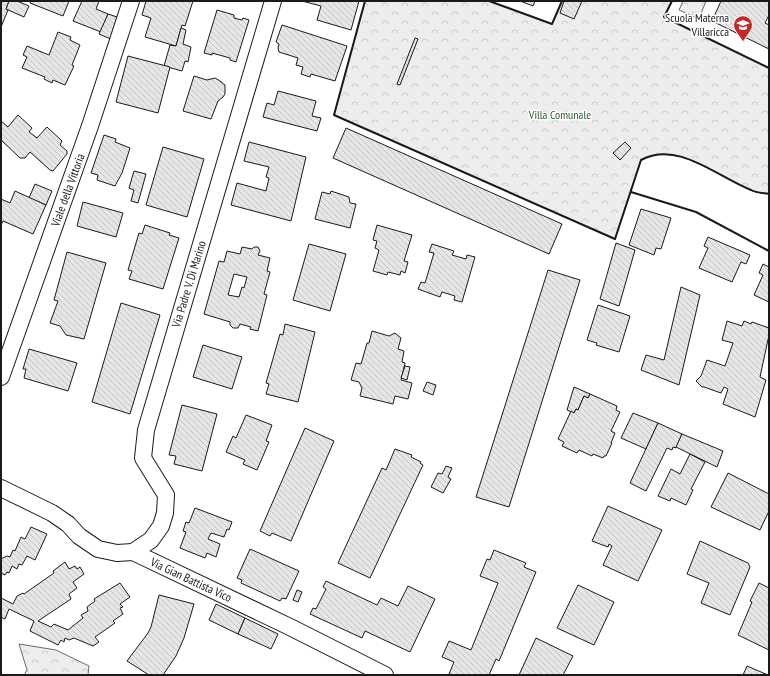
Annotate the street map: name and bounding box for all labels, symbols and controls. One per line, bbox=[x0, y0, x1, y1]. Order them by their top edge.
place label: Scuola Materna Villaricca bbox=[665, 10, 729, 39]
school or university icon: Scuola Materna Villaricca bbox=[732, 14, 754, 42]
park label: Villa Comunale bbox=[528, 107, 591, 122]
street label: Viale della Vittoria bbox=[47, 151, 88, 229]
street label: Via Padre V. Di Marino bbox=[168, 239, 209, 330]
street label: Via Gian Battista Vico bbox=[147, 554, 234, 605]

